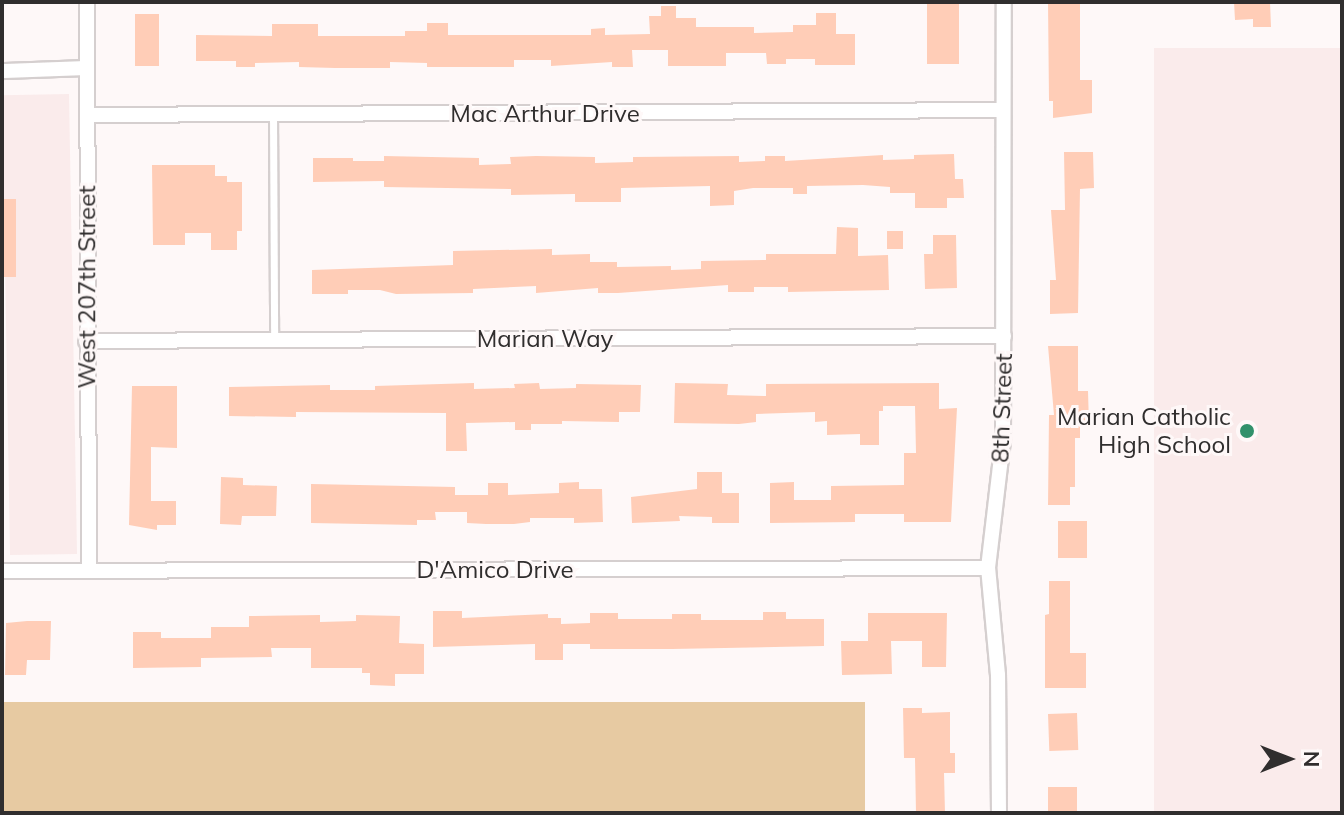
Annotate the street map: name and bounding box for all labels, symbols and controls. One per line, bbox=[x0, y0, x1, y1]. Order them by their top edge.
street label: Mac Arthur Drive bbox=[450, 100, 640, 128]
street label: West 207th Street bbox=[73, 185, 101, 389]
street label: Marian Way bbox=[477, 325, 613, 353]
street label: 8th Street bbox=[986, 353, 1018, 463]
place label: Marian Catholic High School bbox=[1057, 403, 1231, 459]
marker: Marian Catholic High School bbox=[1238, 422, 1256, 440]
street label: D'Amico Drive bbox=[416, 556, 574, 584]
north arrow bbox=[1248, 719, 1328, 799]
text: N bbox=[1298, 751, 1326, 767]

